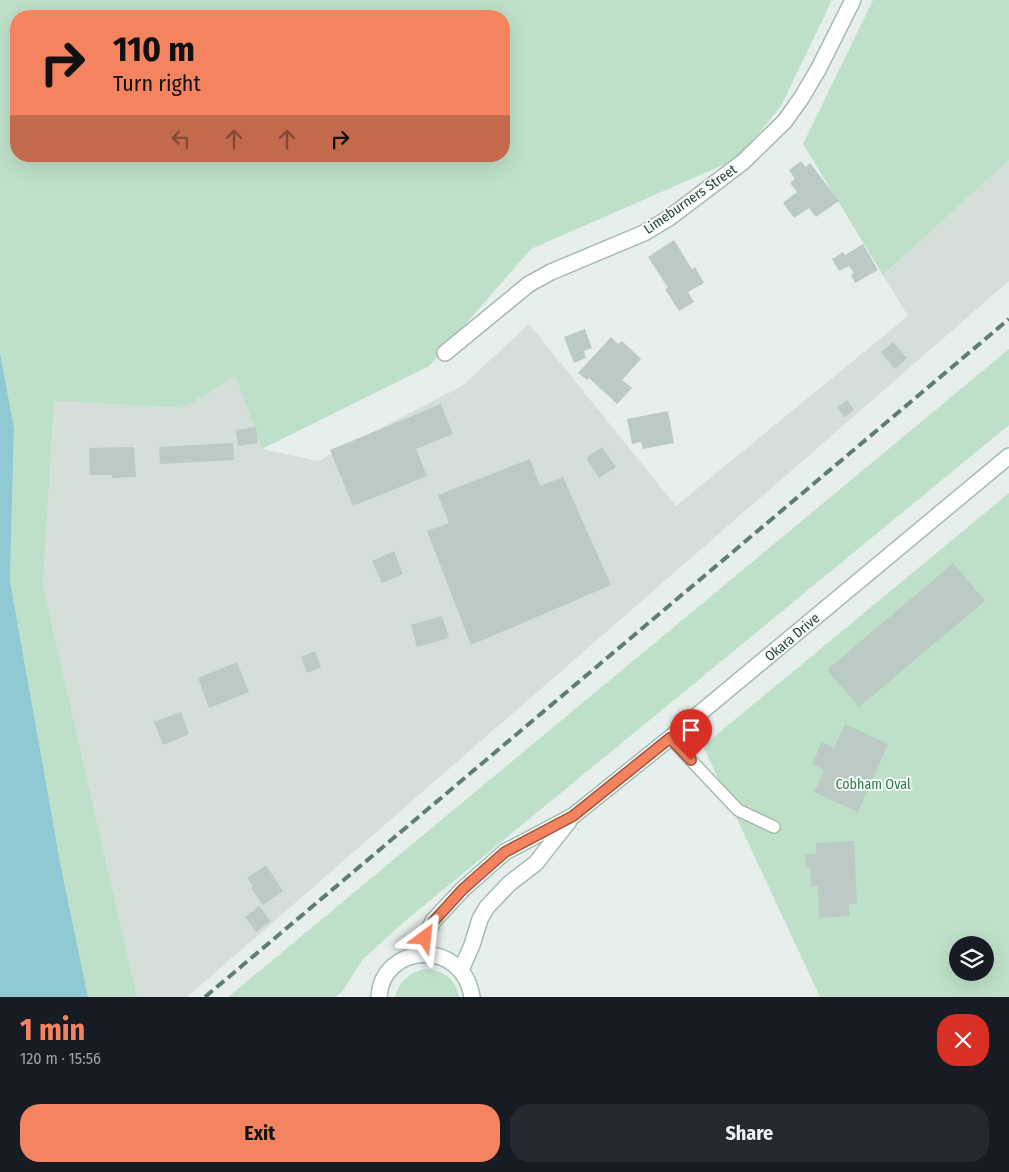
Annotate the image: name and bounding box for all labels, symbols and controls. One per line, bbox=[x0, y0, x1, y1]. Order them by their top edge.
text: 110 m bbox=[113, 28, 195, 70]
icon: right bbox=[30, 30, 95, 95]
text: Turn right bbox=[113, 70, 201, 97]
icon: left bbox=[167, 125, 195, 153]
icon: ahead bbox=[220, 125, 248, 153]
icon: ahead bbox=[273, 125, 301, 153]
icon: right bbox=[326, 125, 354, 153]
street label: Limeburners Street bbox=[640, 161, 740, 238]
street label: Okara Drive bbox=[761, 610, 823, 665]
pin bbox=[670, 709, 712, 760]
icon: arrive bbox=[677, 716, 705, 744]
park label: Cobham Oval bbox=[835, 776, 911, 793]
position arrow bbox=[398, 911, 450, 963]
map controls bbox=[949, 936, 994, 981]
button: layers bbox=[949, 936, 994, 981]
text: 1 min bbox=[20, 1012, 85, 1048]
button: close bbox=[937, 1014, 989, 1066]
text: 120 m · 15:56 bbox=[20, 1049, 101, 1068]
button: Exit bbox=[20, 1104, 500, 1162]
button: Share bbox=[510, 1104, 989, 1162]

